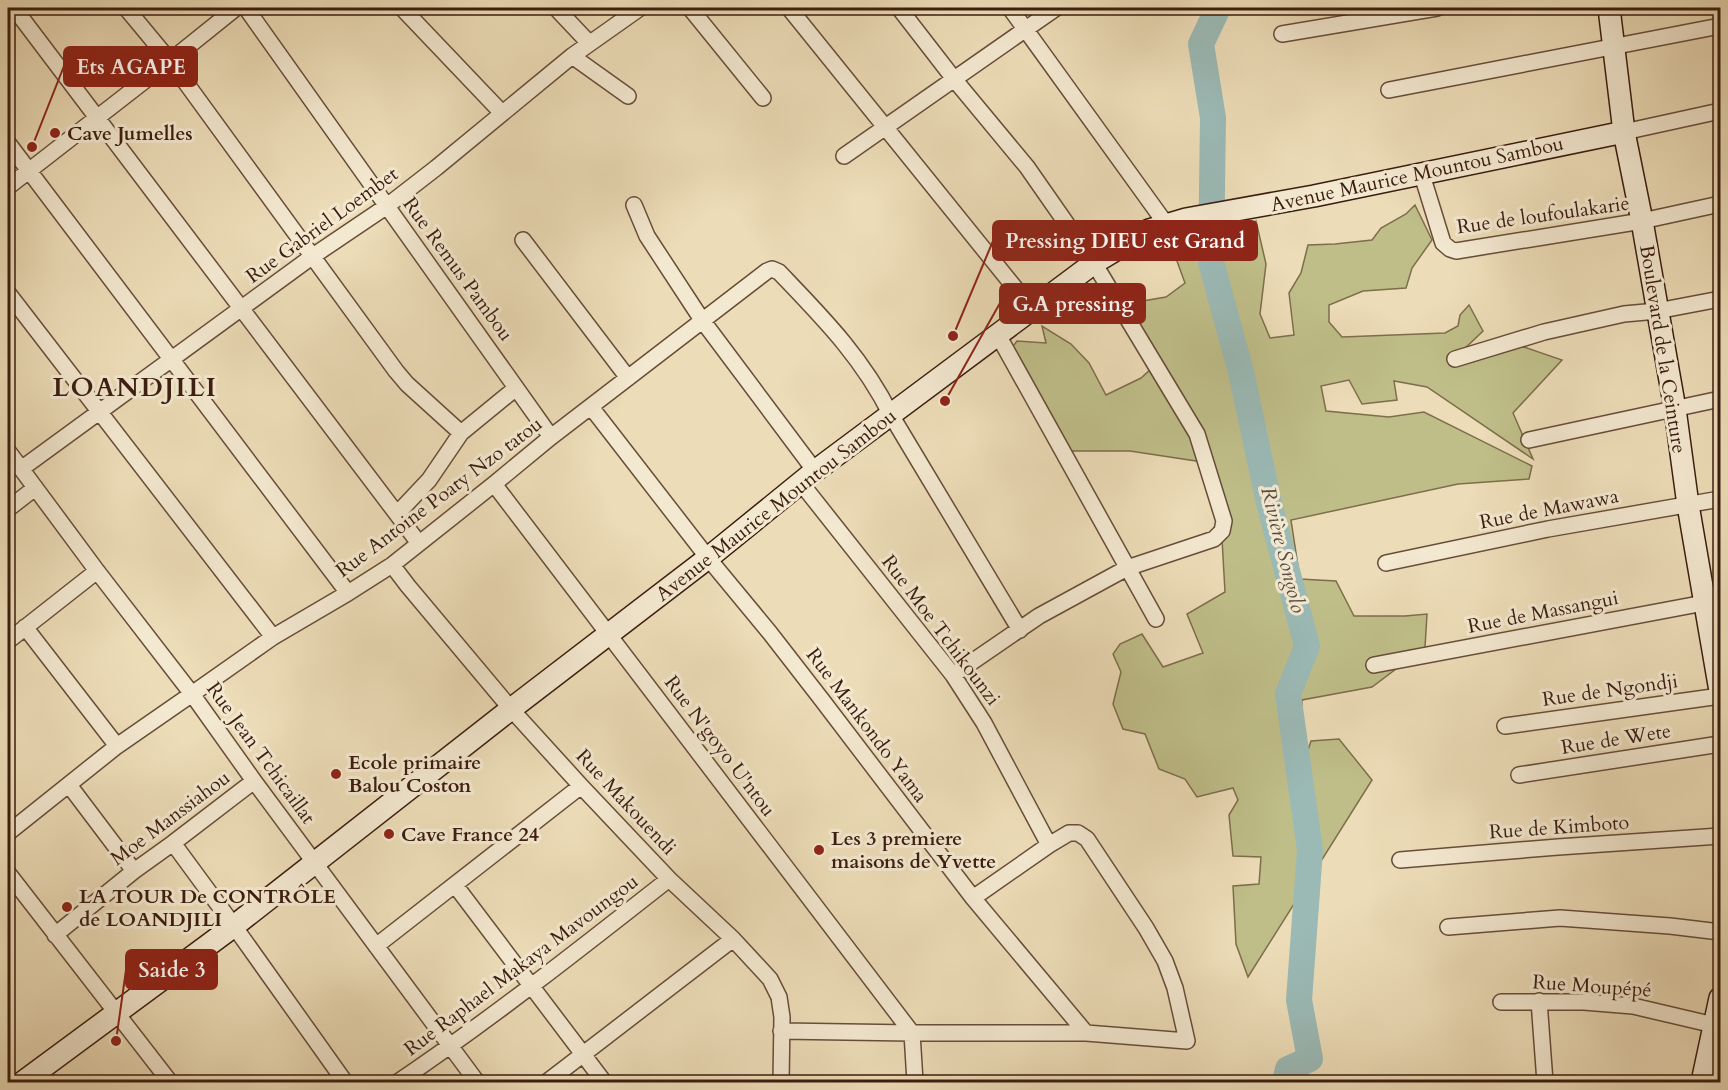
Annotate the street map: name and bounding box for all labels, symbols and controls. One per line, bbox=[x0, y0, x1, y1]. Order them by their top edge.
callout: Ets AGAPE bbox=[64, 47, 197, 86]
text: Ets AGAPE bbox=[76, 53, 186, 82]
place label: Cave Jumelles bbox=[67, 120, 193, 147]
marker: Cave Jumelles bbox=[48, 126, 62, 140]
street label: Avenue Maurice Mountou Sambou bbox=[1268, 130, 1566, 218]
street label: Rue Gabriel Loembet bbox=[240, 160, 404, 289]
street label: Rue de loufoulakarie bbox=[1455, 190, 1631, 240]
street label: Rue Remus Pambou bbox=[397, 191, 520, 347]
callout: Pressing DIEU est Grand bbox=[993, 221, 1257, 260]
text: Pressing DIEU est Grand bbox=[1005, 227, 1245, 256]
street label: Boulevard de la Ceinture bbox=[1633, 243, 1693, 455]
callout: G.A pressing bbox=[1000, 284, 1145, 323]
text: G.A pressing bbox=[1012, 290, 1134, 319]
district label: LOANDJILI bbox=[53, 370, 217, 405]
street label: Avenue Maurice Mountou Sambou bbox=[650, 402, 902, 608]
street label: Rue Antoine Poaty Nzo tatou bbox=[330, 410, 548, 584]
street label: Rue de Mawawa bbox=[1477, 482, 1621, 536]
water label: Rivière Songolo bbox=[1253, 484, 1313, 616]
street label: Rue Moe Tchikounzi bbox=[875, 549, 1007, 711]
street label: Rue de Massangui bbox=[1465, 584, 1621, 640]
street label: Rue Mankondo Yama bbox=[800, 642, 934, 808]
street label: Rue de Ngondji bbox=[1540, 667, 1680, 713]
street label: Rue N'goyo U'ntou bbox=[658, 670, 782, 822]
street label: Rue Jean Tchicaillat bbox=[200, 677, 322, 830]
street label: Rue de Wete bbox=[1559, 717, 1673, 761]
street label: Rue Makouendi bbox=[570, 743, 682, 861]
place label: Ecole primaire Balou Coston bbox=[348, 749, 481, 799]
street label: Moe Manssiahou bbox=[105, 764, 235, 872]
marker: Ecole primaire Balou Coston bbox=[329, 767, 343, 781]
street label: Rue de Kimboto bbox=[1488, 809, 1630, 845]
place label: Cave France 24 bbox=[401, 821, 539, 848]
place label: Les 3 premiere maisons de Yvette bbox=[831, 825, 996, 875]
marker: Cave France 24 bbox=[382, 827, 396, 841]
marker: Les 3 premiere maisons de Yvette bbox=[812, 843, 826, 857]
street label: Rue Raphael Makaya Mavoungou bbox=[398, 868, 644, 1062]
place label: LA TOUR De CONTRÔLE de LOANDJILI bbox=[79, 883, 336, 933]
marker: LA TOUR De CONTRÔLE de LOANDJILI bbox=[60, 900, 74, 914]
callout: Saide 3 bbox=[126, 950, 217, 989]
text: Saide 3 bbox=[138, 956, 206, 985]
street label: Rue Moupépé bbox=[1532, 968, 1652, 1004]

